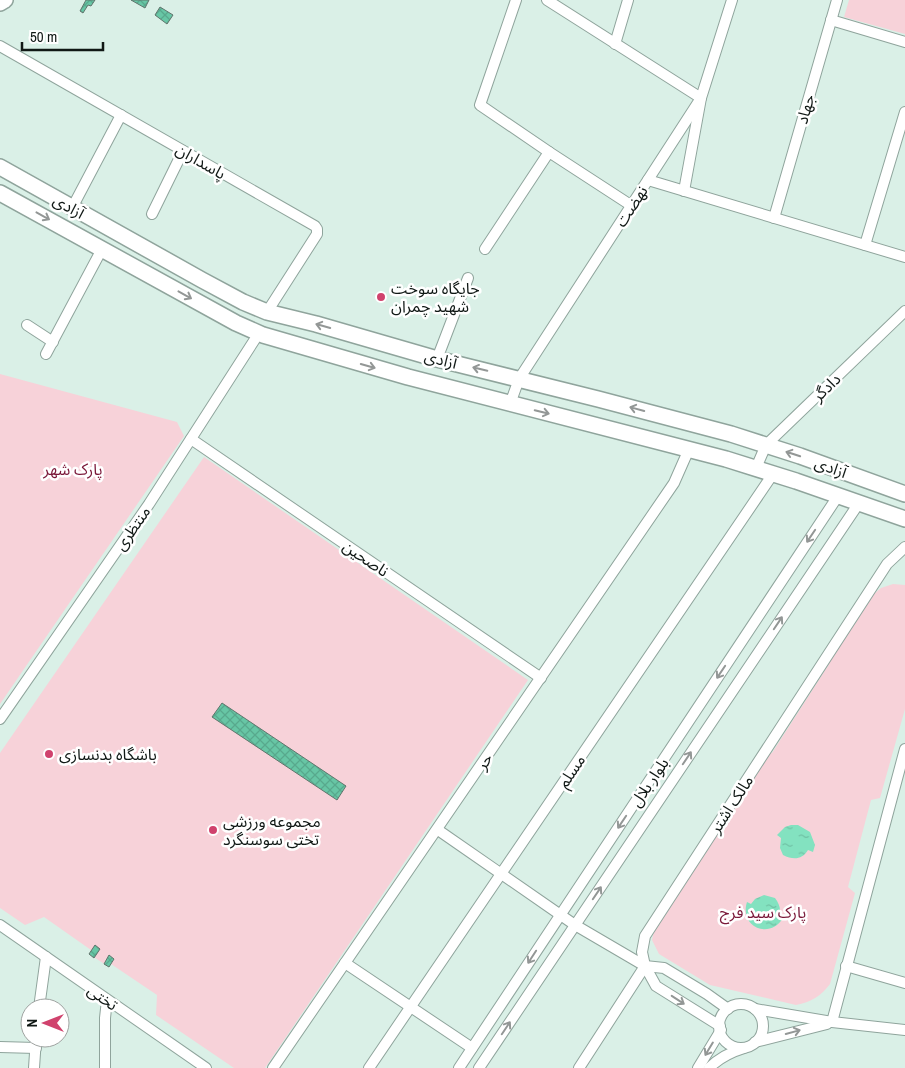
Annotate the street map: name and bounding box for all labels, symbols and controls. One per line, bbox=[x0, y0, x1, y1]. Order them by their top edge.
scale bar bbox=[22, 20, 104, 52]
text: 50 m bbox=[30, 26, 57, 47]
street label: جهاد bbox=[790, 92, 820, 126]
street label: پاسداران bbox=[172, 138, 230, 184]
street label: نهضت bbox=[609, 181, 653, 231]
street label: آزادی bbox=[49, 188, 90, 224]
one-way arrow bbox=[35, 211, 50, 221]
place label: جایگاه سوخت شهید چمران bbox=[391, 277, 480, 317]
one-way arrow bbox=[177, 291, 192, 300]
marker: جایگاه سوخت شهید چمران bbox=[375, 291, 387, 303]
one-way arrow bbox=[315, 320, 331, 330]
street label: آزادی bbox=[422, 344, 461, 374]
one-way arrow bbox=[360, 362, 376, 371]
one-way arrow bbox=[472, 364, 488, 373]
street label: دادگر bbox=[806, 368, 845, 407]
one-way arrow bbox=[630, 404, 646, 413]
one-way arrow bbox=[534, 408, 550, 417]
one-way arrow bbox=[786, 449, 802, 458]
street label: آزادی bbox=[812, 451, 851, 483]
park label: پارک شهر bbox=[42, 458, 103, 480]
street label: منتظری bbox=[109, 501, 155, 555]
one-way arrow bbox=[806, 529, 816, 543]
street label: ناصحین bbox=[339, 535, 393, 581]
one-way arrow bbox=[773, 616, 783, 630]
one-way arrow bbox=[716, 664, 726, 678]
place label: باشگاه بدنسازی bbox=[59, 743, 157, 765]
marker: باشگاه بدنسازی bbox=[43, 748, 55, 760]
street label: حر bbox=[470, 748, 498, 775]
street label: مسلم bbox=[552, 750, 592, 793]
one-way arrow bbox=[682, 751, 692, 765]
street label: بلوار بلال bbox=[625, 753, 673, 811]
street label: مالک اشتر bbox=[703, 771, 758, 838]
place label: مجموعه ورزشی تختی سوسنگرد bbox=[223, 810, 321, 850]
one-way arrow bbox=[617, 814, 627, 828]
marker: مجموعه ورزشی تختی سوسنگرد bbox=[207, 824, 219, 836]
one-way arrow bbox=[592, 886, 602, 900]
park label: پارک سید فرج bbox=[720, 901, 806, 925]
one-way arrow bbox=[527, 950, 537, 964]
street label: تختی bbox=[83, 979, 123, 1016]
one-way arrow bbox=[671, 995, 685, 1005]
north arrow bbox=[20, 998, 70, 1048]
text: N bbox=[23, 1019, 41, 1027]
one-way arrow bbox=[501, 1021, 511, 1035]
one-way arrow bbox=[785, 1027, 801, 1037]
one-way arrow bbox=[704, 1041, 714, 1055]

